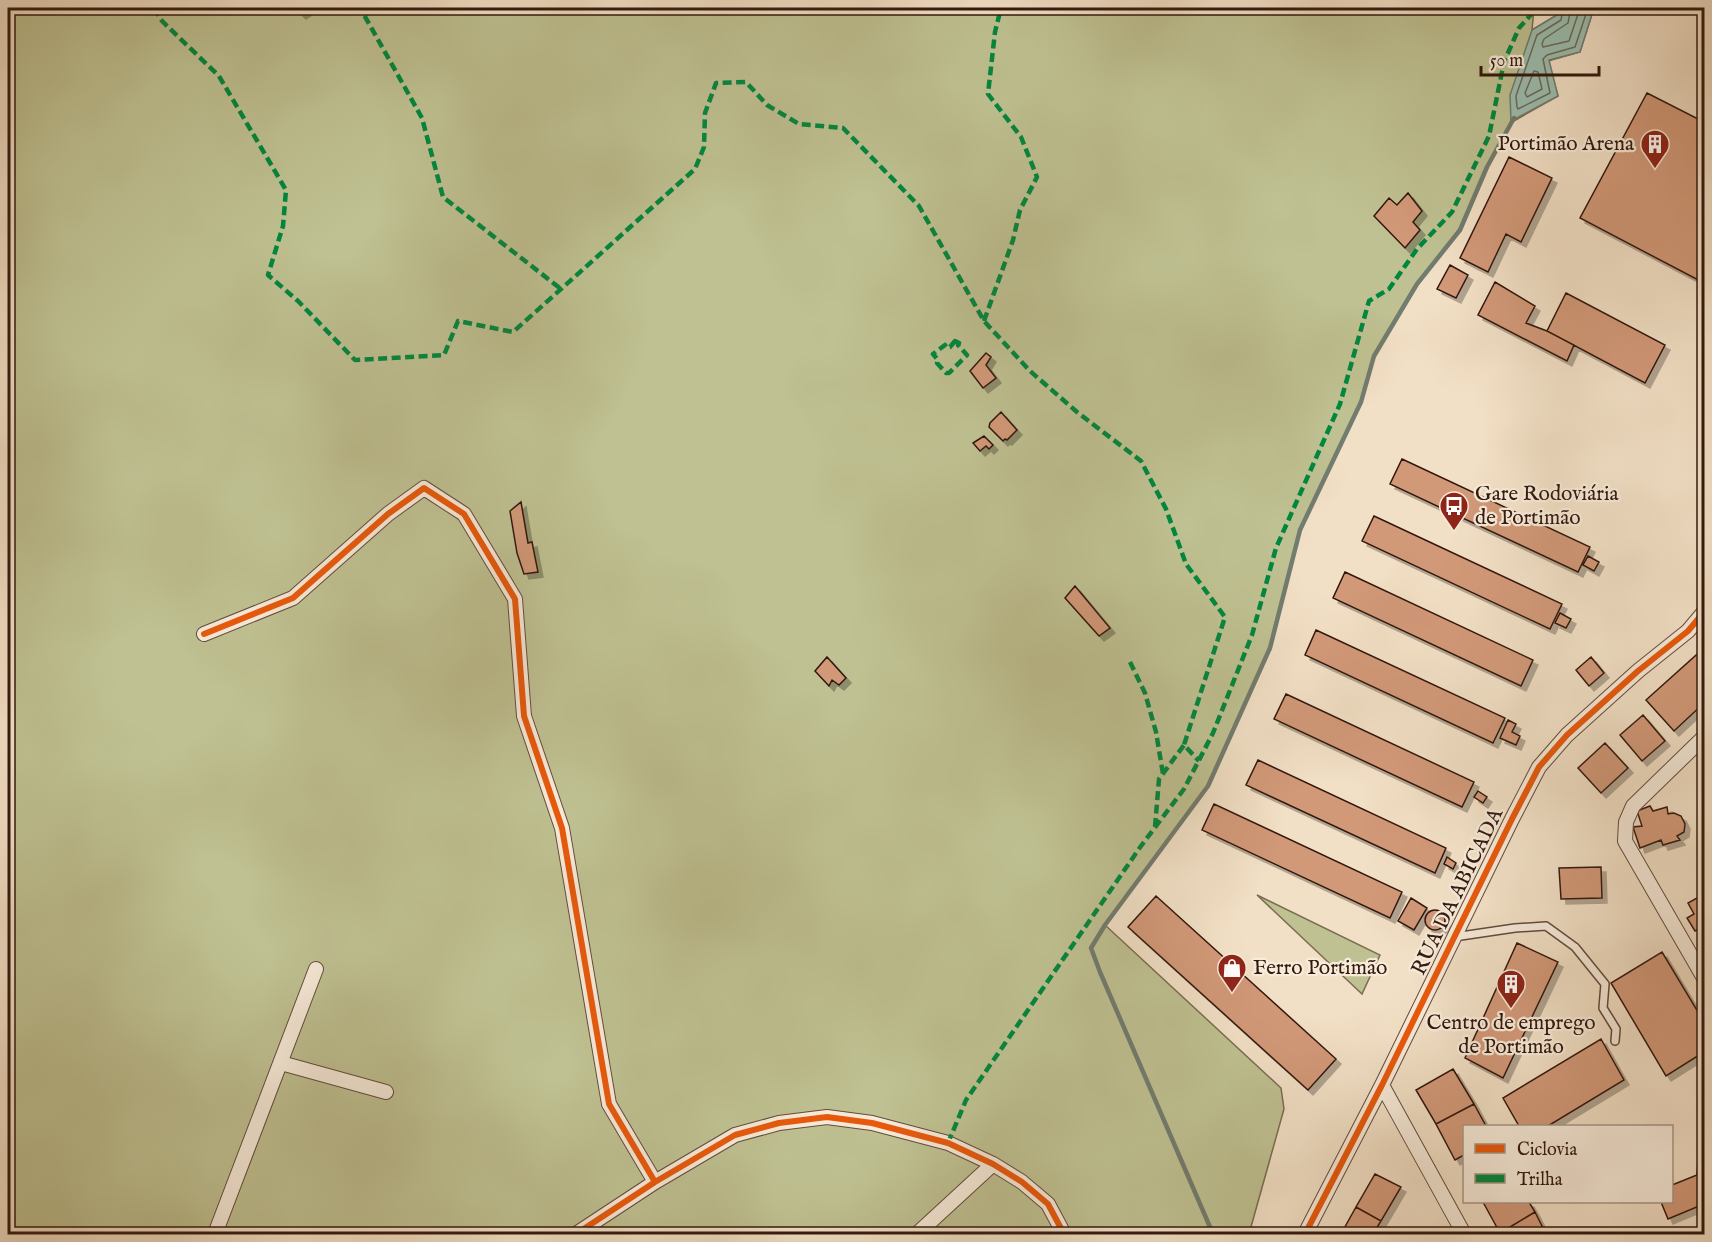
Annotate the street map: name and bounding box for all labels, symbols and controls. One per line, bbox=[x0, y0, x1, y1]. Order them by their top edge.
scale bar bbox=[1481, 39, 1600, 77]
text: 50 m bbox=[1490, 50, 1523, 73]
building icon: Portimão Arena bbox=[1639, 128, 1671, 170]
place label: Portimão Arena bbox=[1497, 131, 1635, 158]
place label: Gare Rodoviária de Portimão bbox=[1475, 481, 1620, 532]
bus stop icon: Gare Rodoviária de Portimão bbox=[1438, 490, 1470, 532]
street label: RUA DA ABICADA bbox=[1406, 803, 1511, 980]
shop icon: Ferro Portimão bbox=[1216, 952, 1248, 994]
place label: Ferro Portimão bbox=[1253, 955, 1387, 982]
building icon: Centro de emprego de Portimão bbox=[1495, 968, 1527, 1010]
place label: Centro de emprego de Portimão bbox=[1426, 1010, 1596, 1061]
legend bbox=[1463, 1125, 1673, 1203]
text: Ciclovia bbox=[1517, 1139, 1577, 1162]
text: Trilha bbox=[1517, 1169, 1563, 1192]

